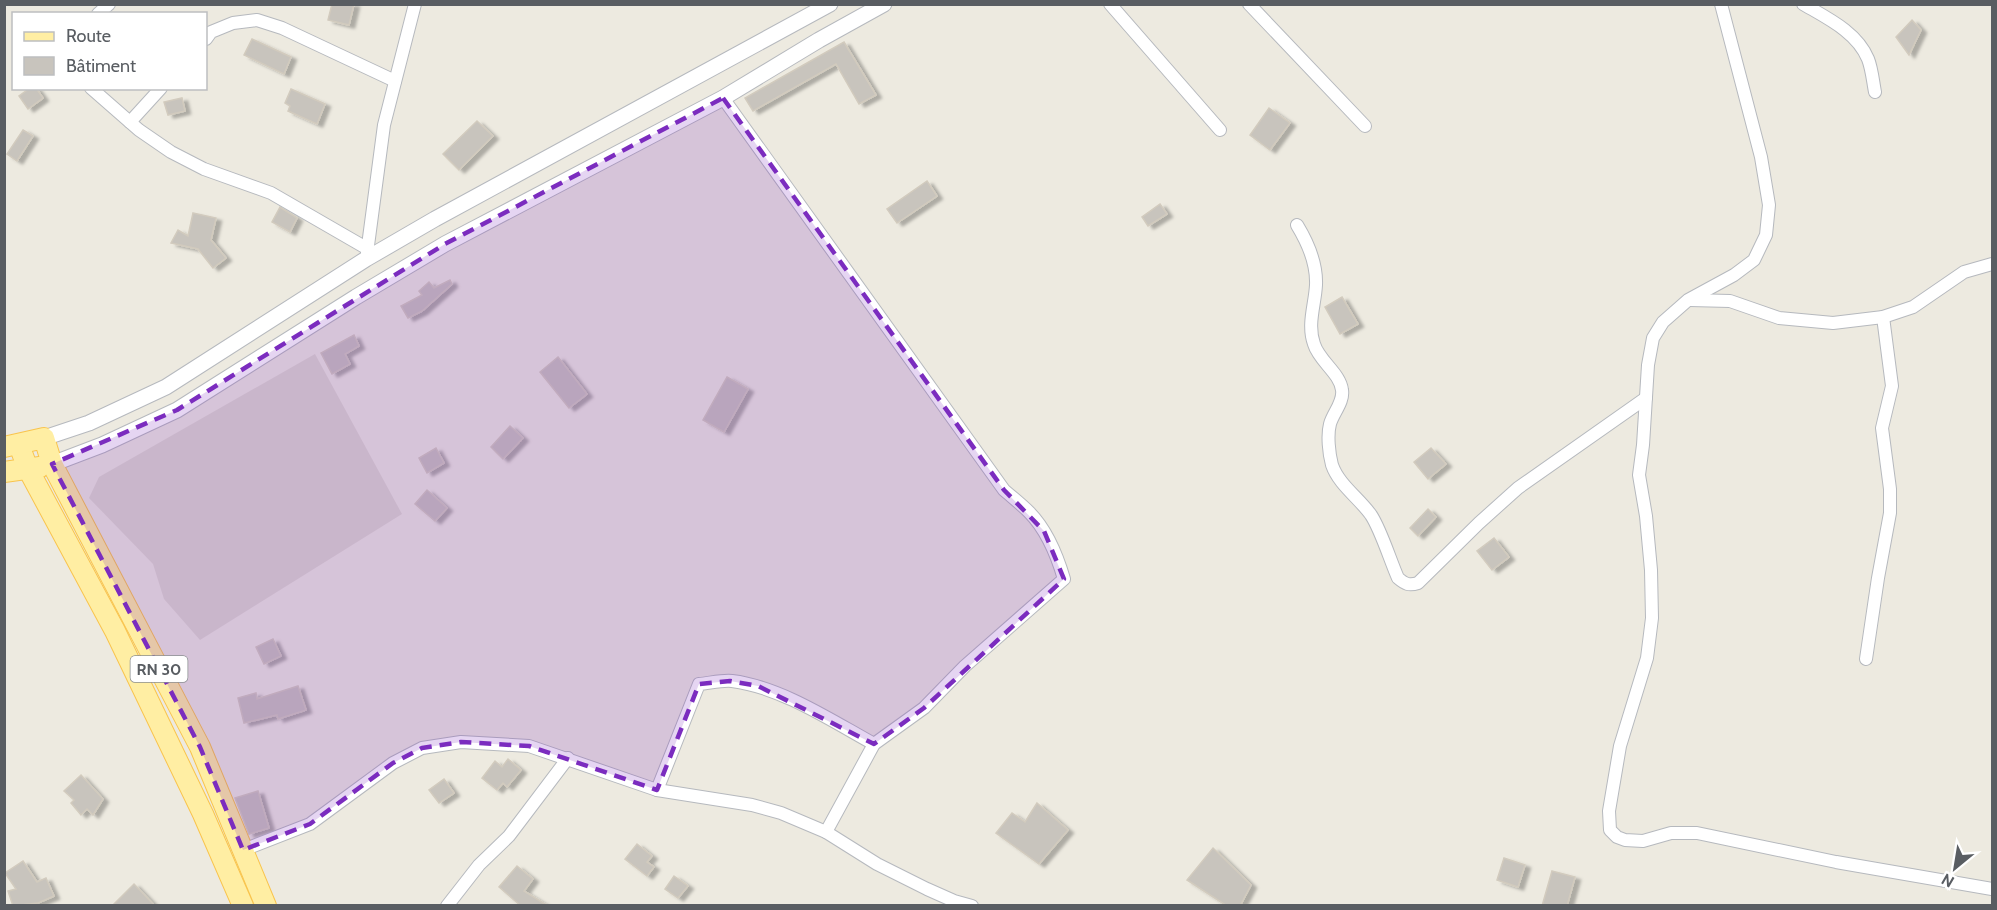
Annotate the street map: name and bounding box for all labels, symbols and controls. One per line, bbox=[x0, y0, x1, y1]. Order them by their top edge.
legend bbox=[12, 12, 207, 90]
text: Route bbox=[66, 25, 111, 47]
text: Bâtiment bbox=[66, 55, 136, 77]
road number: RN 30 bbox=[130, 656, 188, 682]
north arrow bbox=[1925, 838, 1985, 898]
text: N bbox=[1938, 870, 1957, 892]

